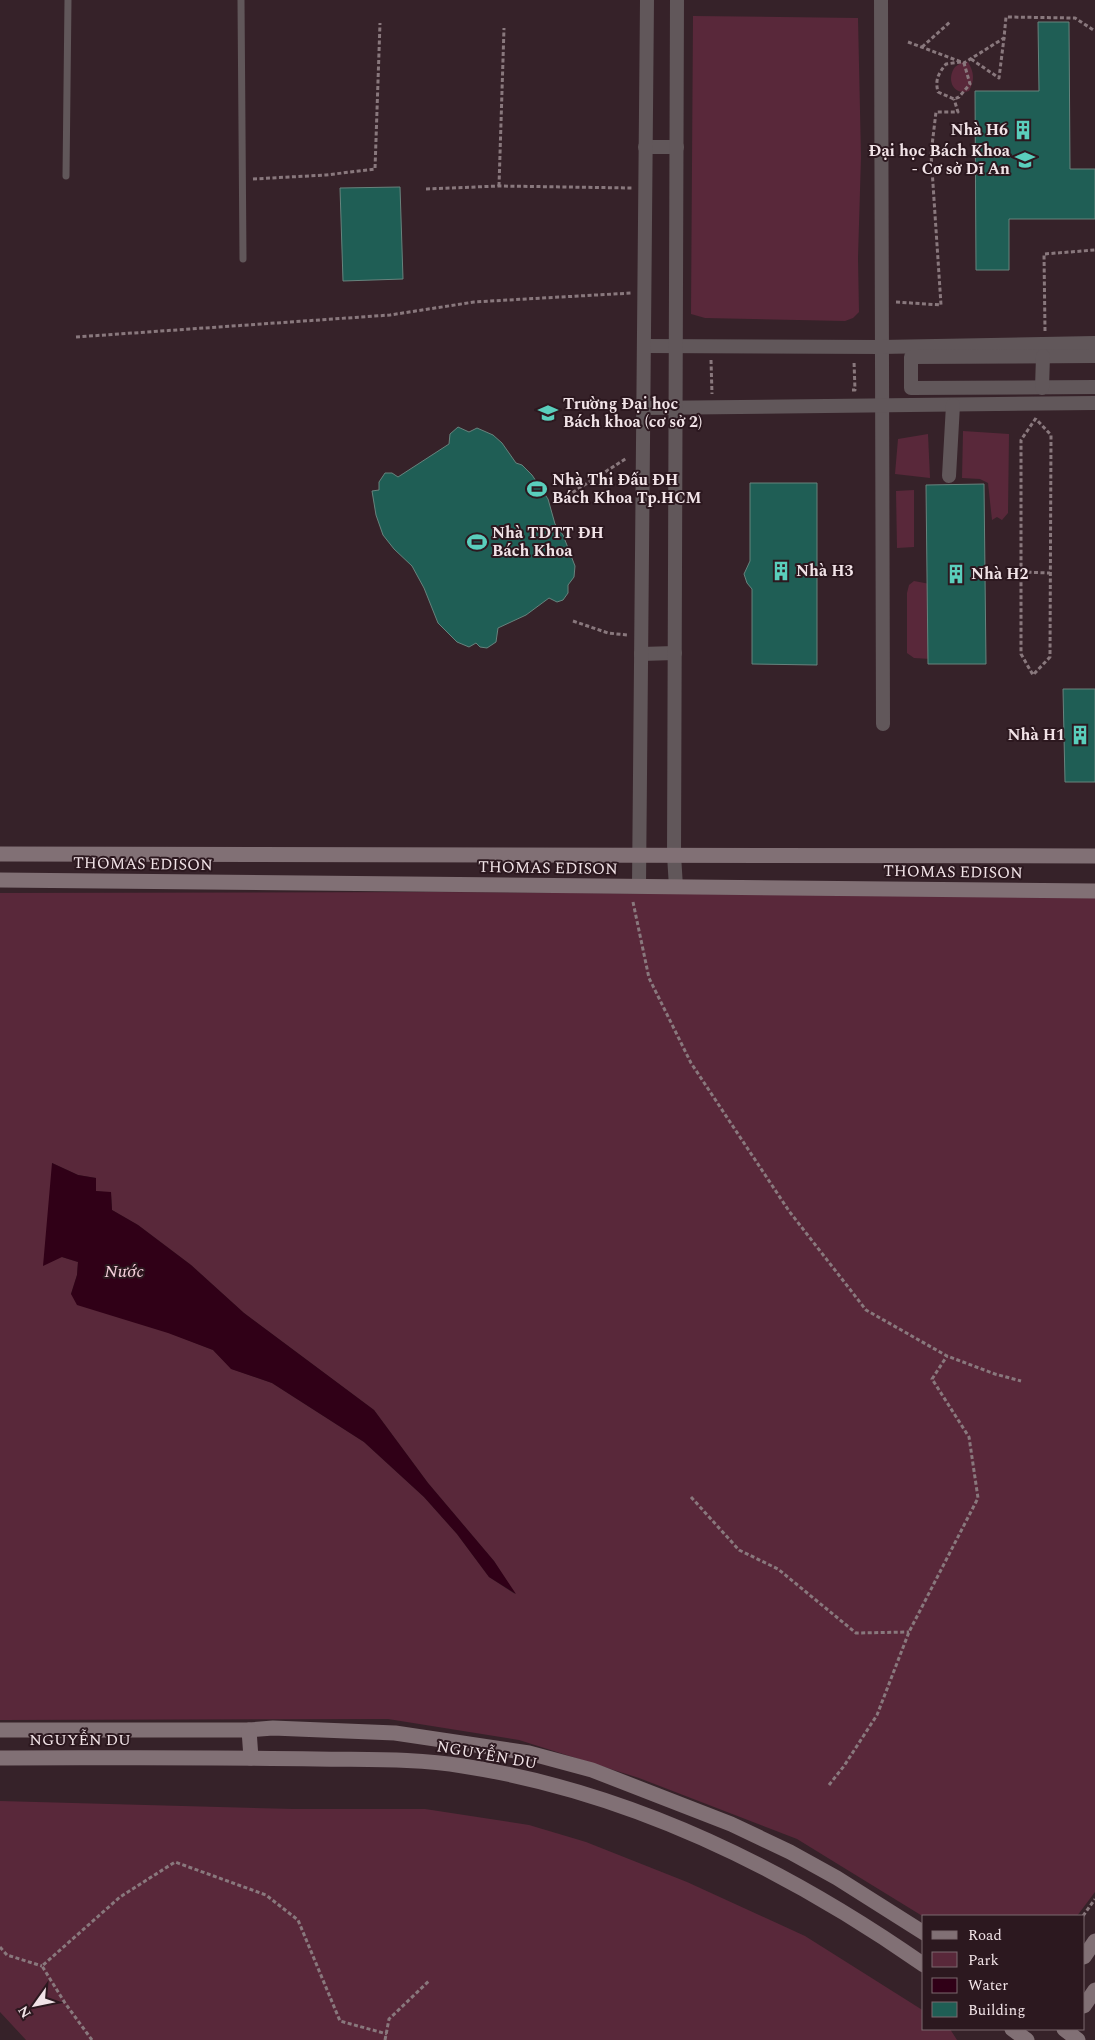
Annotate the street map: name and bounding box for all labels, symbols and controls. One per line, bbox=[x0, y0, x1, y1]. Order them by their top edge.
place label: Nhà H6 bbox=[950, 118, 1008, 142]
building icon: Nhà H6 bbox=[1012, 119, 1034, 141]
place label: Đại học Bách Khoa - Cơ sở Dĩ An bbox=[869, 139, 1011, 181]
school or university icon: Đại học Bách Khoa - Cơ sở Dĩ An bbox=[1014, 149, 1036, 171]
place label: Trường Đại học Bách khoa (cơ sở 2) bbox=[563, 392, 702, 434]
school or university icon: Trường Đại học Bách khoa (cơ sở 2) bbox=[537, 402, 559, 424]
place label: Nhà Thi Đấu ĐH Bách Khoa Tp.HCM bbox=[552, 468, 702, 510]
sports icon: Nhà Thi Đấu ĐH Bách Khoa Tp.HCM bbox=[526, 478, 548, 500]
place label: Nhà TDTT ĐH Bách Khoa bbox=[492, 521, 604, 563]
sports icon: Nhà TDTT ĐH Bách Khoa bbox=[466, 531, 488, 553]
place label: Nhà H3 bbox=[796, 559, 854, 583]
building icon: Nhà H3 bbox=[770, 560, 792, 582]
place label: Nhà H2 bbox=[971, 562, 1029, 586]
building icon: Nhà H2 bbox=[945, 563, 967, 585]
place label: Nhà H1 bbox=[1007, 723, 1065, 747]
building icon: Nhà H1 bbox=[1069, 724, 1091, 746]
street label: THOMAS EDISON bbox=[73, 851, 213, 877]
street label: THOMAS EDISON bbox=[478, 855, 618, 881]
street label: THOMAS EDISON bbox=[883, 859, 1023, 885]
water label: Nước bbox=[104, 1258, 144, 1285]
street label: NGUYỄN DU bbox=[29, 1728, 131, 1752]
street label: NGUYỄN DU bbox=[435, 1734, 539, 1776]
legend bbox=[922, 1915, 1085, 2030]
text: Road bbox=[968, 1924, 1002, 1947]
text: Park bbox=[968, 1949, 999, 1972]
text: Water bbox=[968, 1974, 1008, 1997]
north arrow bbox=[10, 1980, 60, 2030]
text: Building bbox=[968, 1999, 1025, 2022]
text: N bbox=[13, 2001, 36, 2022]

